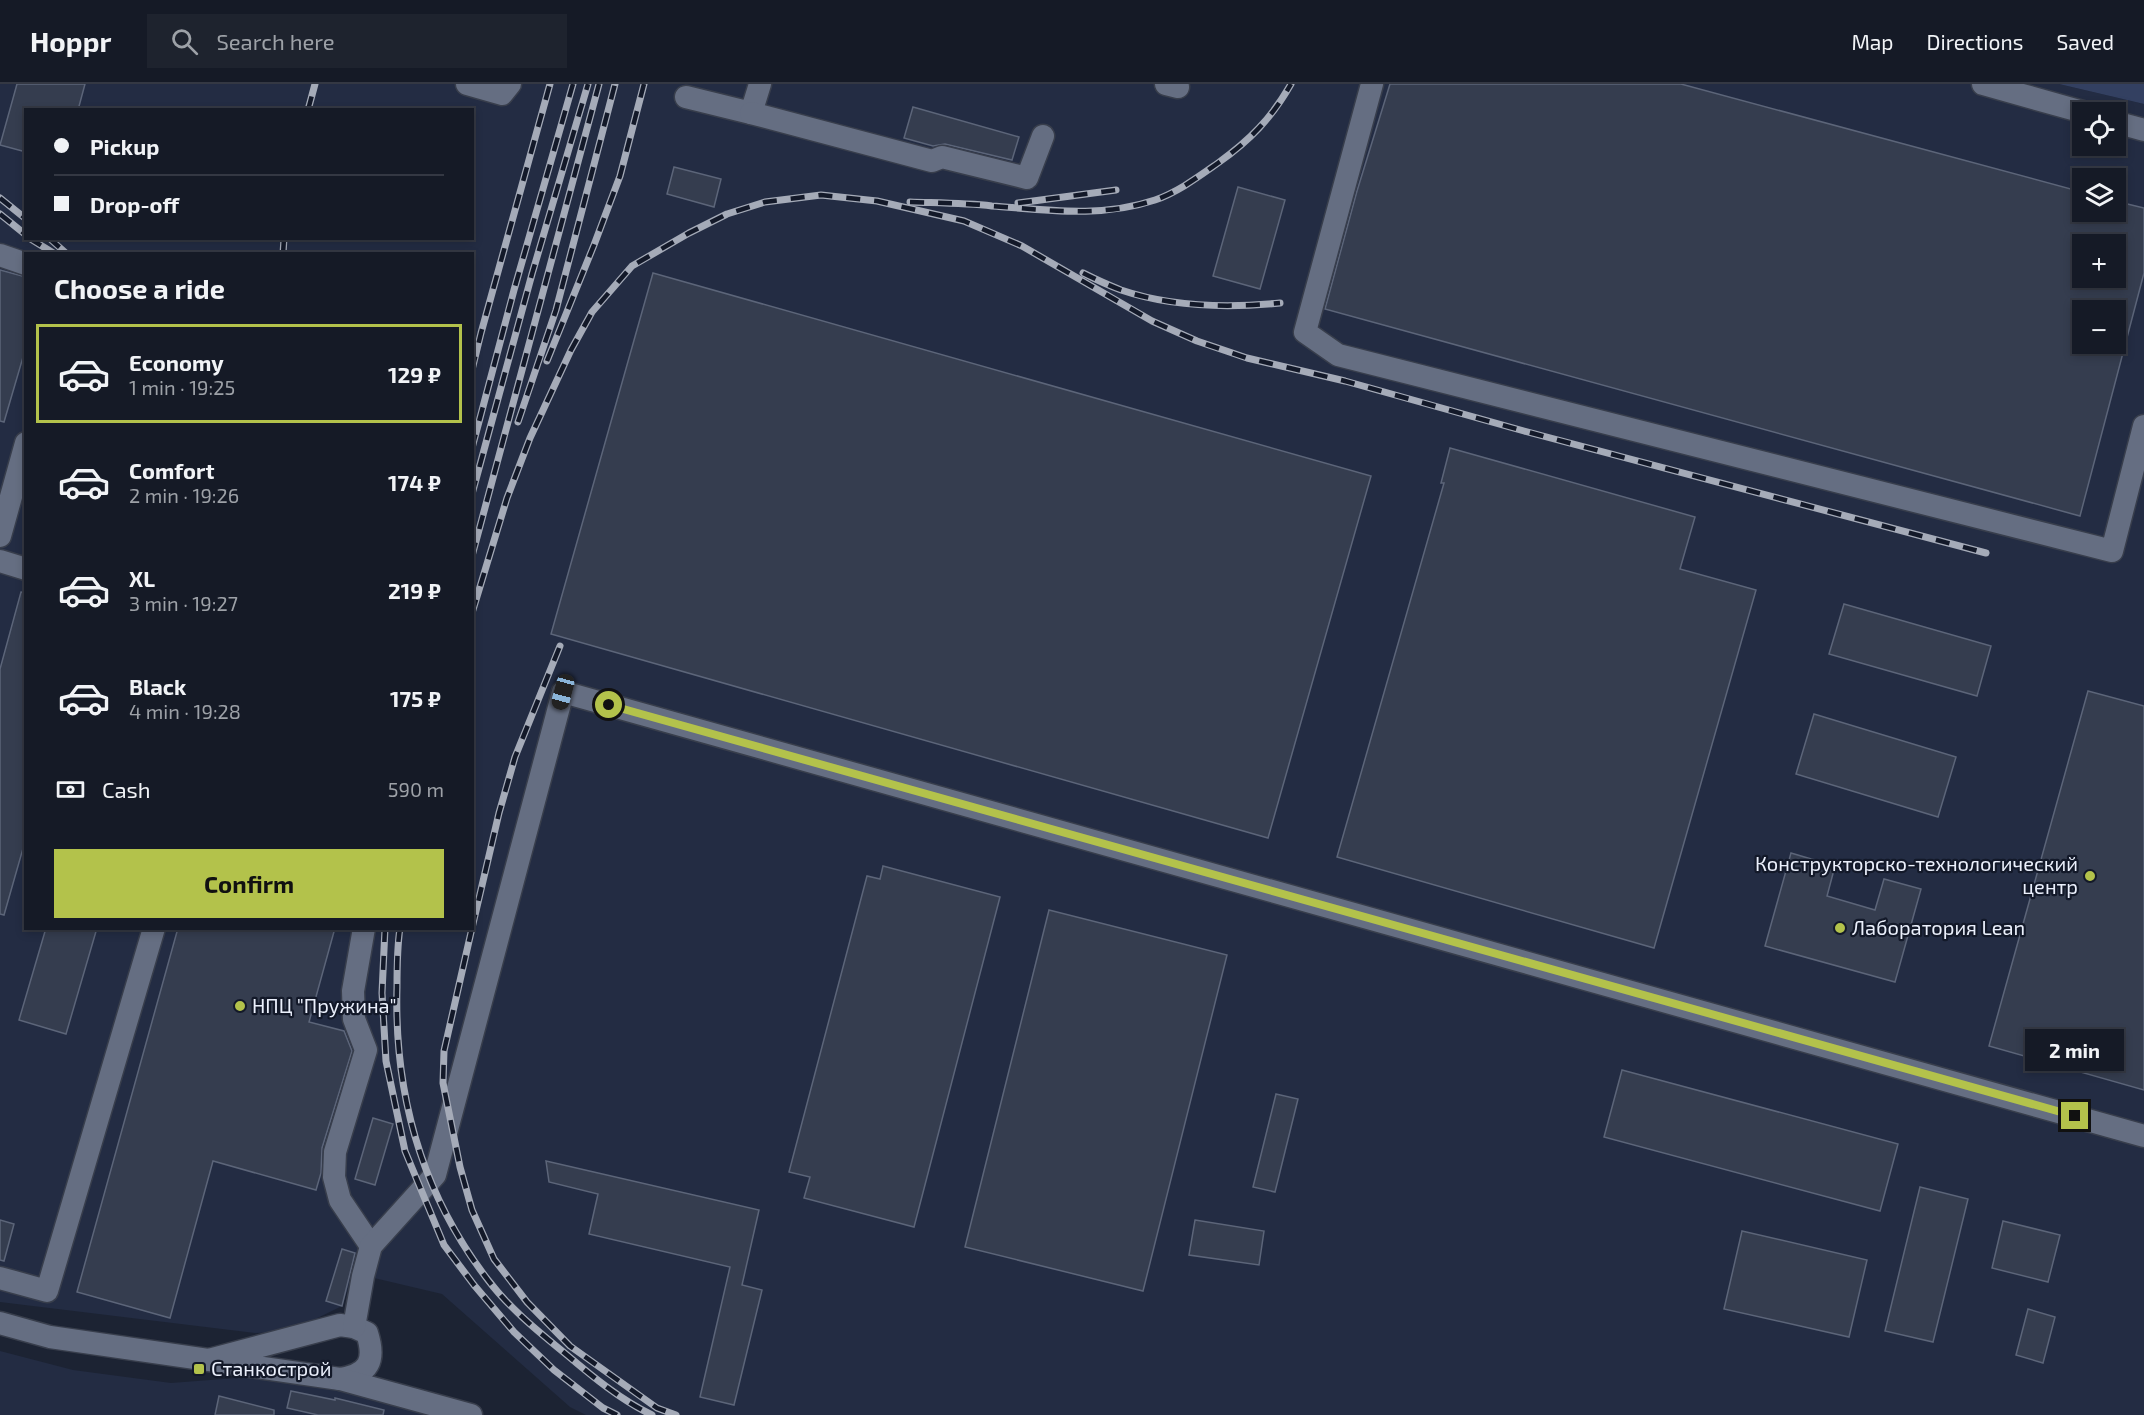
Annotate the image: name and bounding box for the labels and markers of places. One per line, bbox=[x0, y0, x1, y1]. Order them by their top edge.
place label: Конструкторско-технологический центр bbox=[1755, 851, 2078, 898]
marker: Конструкторско-технологический центр bbox=[2083, 869, 2097, 883]
place label: Лаборатория Lean bbox=[1852, 915, 2025, 939]
marker: Лаборатория Lean bbox=[1833, 921, 1847, 935]
place label: НПЦ "Пружина" bbox=[252, 993, 396, 1018]
marker: НПЦ "Пружина" bbox=[233, 999, 247, 1013]
place label: Станкострой bbox=[211, 1356, 331, 1380]
marker: Станкострой bbox=[192, 1362, 206, 1376]

